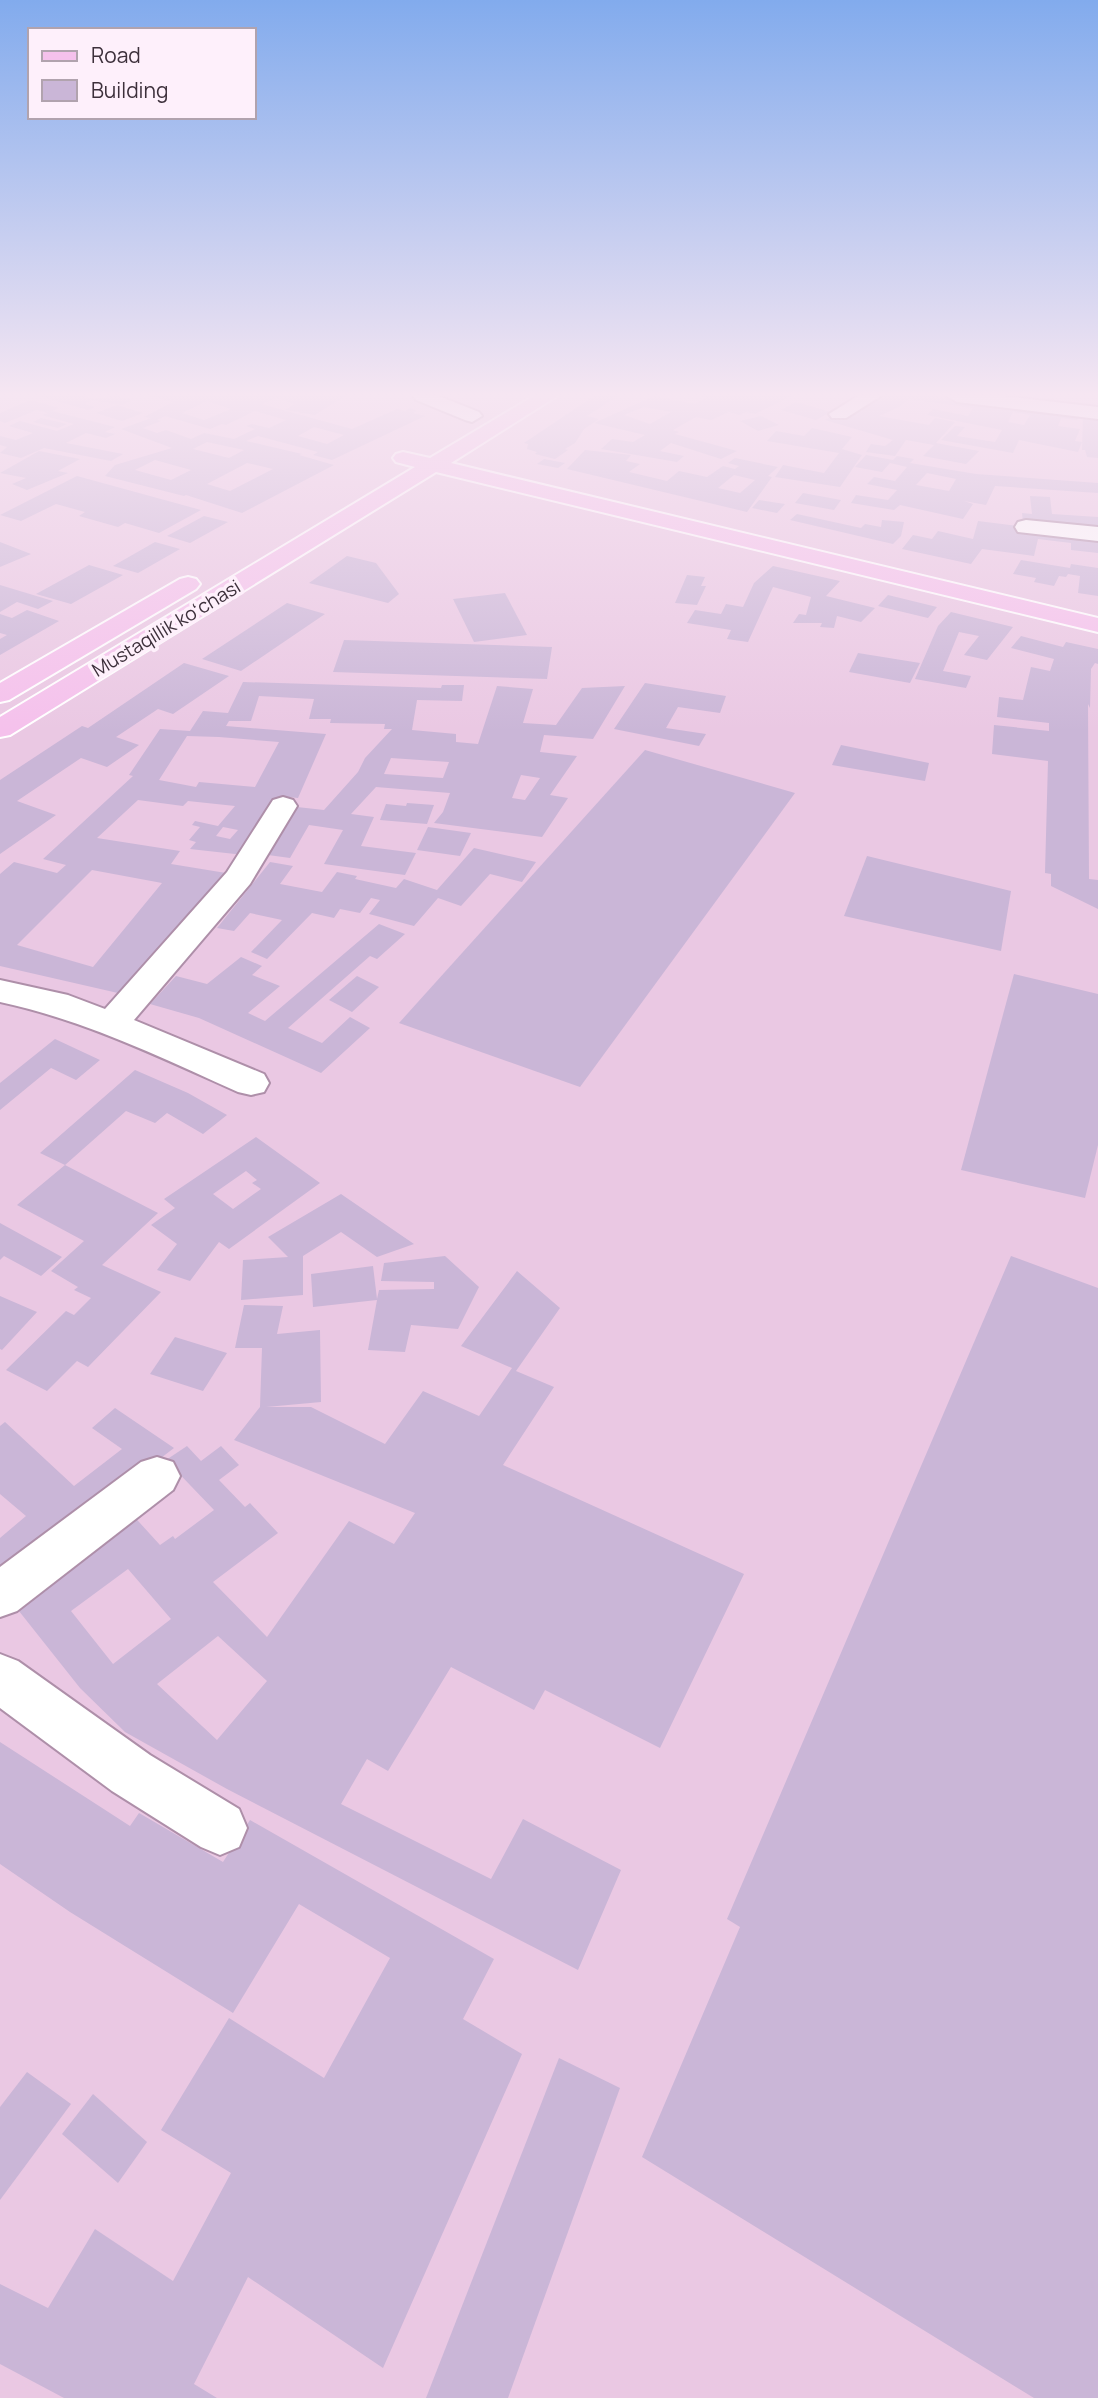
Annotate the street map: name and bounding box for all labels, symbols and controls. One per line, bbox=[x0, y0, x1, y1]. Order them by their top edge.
legend bbox=[28, 28, 256, 119]
text: Road bbox=[91, 41, 141, 69]
text: Building bbox=[91, 76, 168, 104]
street label: Mustaqillik koʻchasi bbox=[87, 573, 245, 683]

